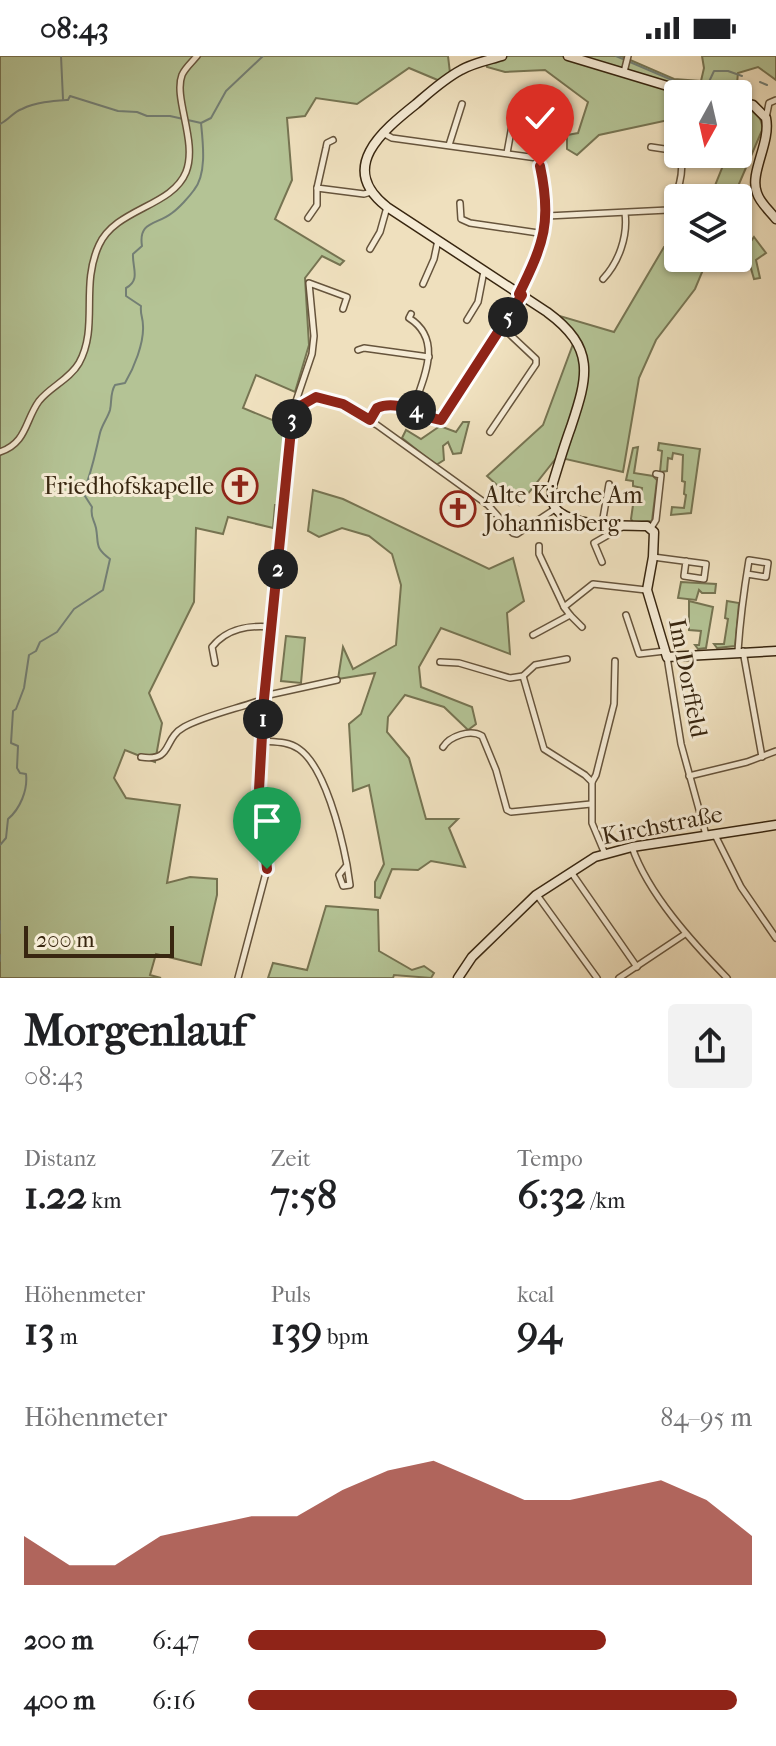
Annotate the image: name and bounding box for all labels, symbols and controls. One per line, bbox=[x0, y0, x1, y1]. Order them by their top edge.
text: 08:43 bbox=[40, 11, 109, 46]
north arrow bbox=[664, 80, 752, 168]
map controls bbox=[664, 80, 752, 272]
pin bbox=[506, 84, 574, 166]
icon: check bbox=[518, 96, 562, 140]
button: layers bbox=[664, 184, 752, 272]
pin: 5 bbox=[488, 297, 528, 337]
text: 5 bbox=[503, 304, 513, 330]
pin: 4 bbox=[396, 390, 436, 430]
text: 4 bbox=[410, 397, 423, 423]
pin: 3 bbox=[272, 399, 312, 439]
text: 3 bbox=[287, 406, 297, 432]
church icon: Friedhofskapelle bbox=[221, 467, 259, 505]
place label: Friedhofskapelle bbox=[44, 472, 214, 500]
place label: Alte Kirche Am Johannisberg bbox=[482, 481, 643, 537]
church icon: Alte Kirche Am Johannisberg bbox=[439, 490, 477, 528]
pin: 2 bbox=[258, 549, 298, 589]
text: 2 bbox=[272, 556, 284, 582]
street label: Im Dorffeld bbox=[663, 616, 713, 741]
pin: 1 bbox=[243, 699, 283, 739]
text: 1 bbox=[259, 706, 267, 732]
pin bbox=[233, 787, 301, 869]
icon: arrive bbox=[245, 799, 289, 843]
street label: Kirchstraße bbox=[599, 800, 725, 850]
scale bar bbox=[24, 922, 174, 958]
text: 200 m bbox=[36, 927, 95, 953]
button: share bbox=[668, 1004, 752, 1088]
text: Morgenlauf bbox=[24, 1005, 247, 1056]
text: 08:43 bbox=[24, 1061, 84, 1092]
text: Distanz bbox=[24, 1146, 96, 1172]
text: Zeit bbox=[271, 1146, 311, 1172]
text: Tempo bbox=[517, 1146, 583, 1172]
text: 1.22 bbox=[24, 1172, 87, 1218]
text: 7:58 bbox=[271, 1172, 337, 1218]
text: 6:32 bbox=[517, 1172, 586, 1218]
text: km bbox=[87, 1188, 121, 1214]
text: /km bbox=[586, 1188, 625, 1214]
text: Höhenmeter bbox=[24, 1282, 145, 1308]
text: Puls bbox=[271, 1282, 311, 1308]
text: kcal bbox=[517, 1282, 554, 1308]
text: 13 bbox=[24, 1308, 55, 1354]
text: 139 bbox=[271, 1308, 322, 1354]
text: 94 bbox=[517, 1308, 562, 1354]
text: m bbox=[55, 1324, 78, 1350]
text: bpm bbox=[322, 1324, 369, 1350]
text: Höhenmeter bbox=[24, 1402, 167, 1433]
text: 84–95 m bbox=[660, 1402, 752, 1433]
text: 200 m bbox=[24, 1625, 93, 1656]
text: 6:47 bbox=[152, 1625, 200, 1656]
text: 400 m bbox=[24, 1685, 95, 1716]
text: 6:16 bbox=[152, 1685, 196, 1716]

